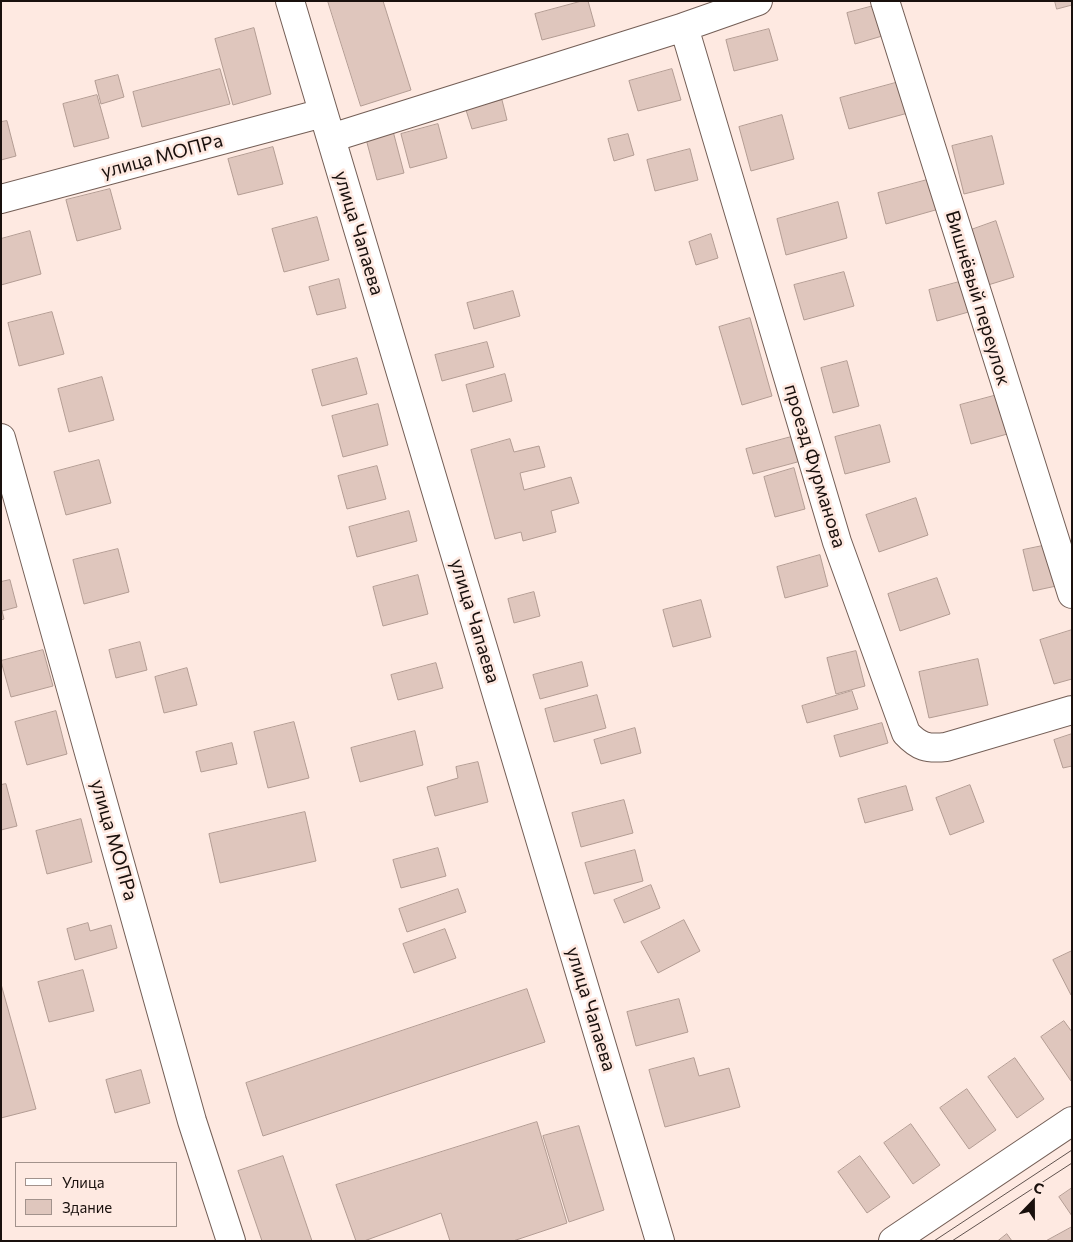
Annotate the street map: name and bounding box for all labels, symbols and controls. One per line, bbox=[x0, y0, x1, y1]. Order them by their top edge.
street label: улица МОПРа bbox=[99, 129, 225, 183]
street label: улица Чапаева bbox=[329, 168, 389, 298]
street label: Вишнёвый переулок bbox=[941, 208, 1015, 388]
street label: проезд Фурманова bbox=[779, 381, 851, 551]
street label: улица Чапаева bbox=[445, 556, 505, 686]
street label: улица МОПРа bbox=[86, 777, 142, 903]
street label: улица Чапаева bbox=[561, 944, 621, 1074]
legend bbox=[15, 1162, 178, 1227]
text: Улица bbox=[62, 1173, 104, 1191]
north arrow bbox=[1008, 1177, 1058, 1227]
text: С bbox=[1031, 1178, 1046, 1197]
text: Здание bbox=[62, 1198, 112, 1216]

